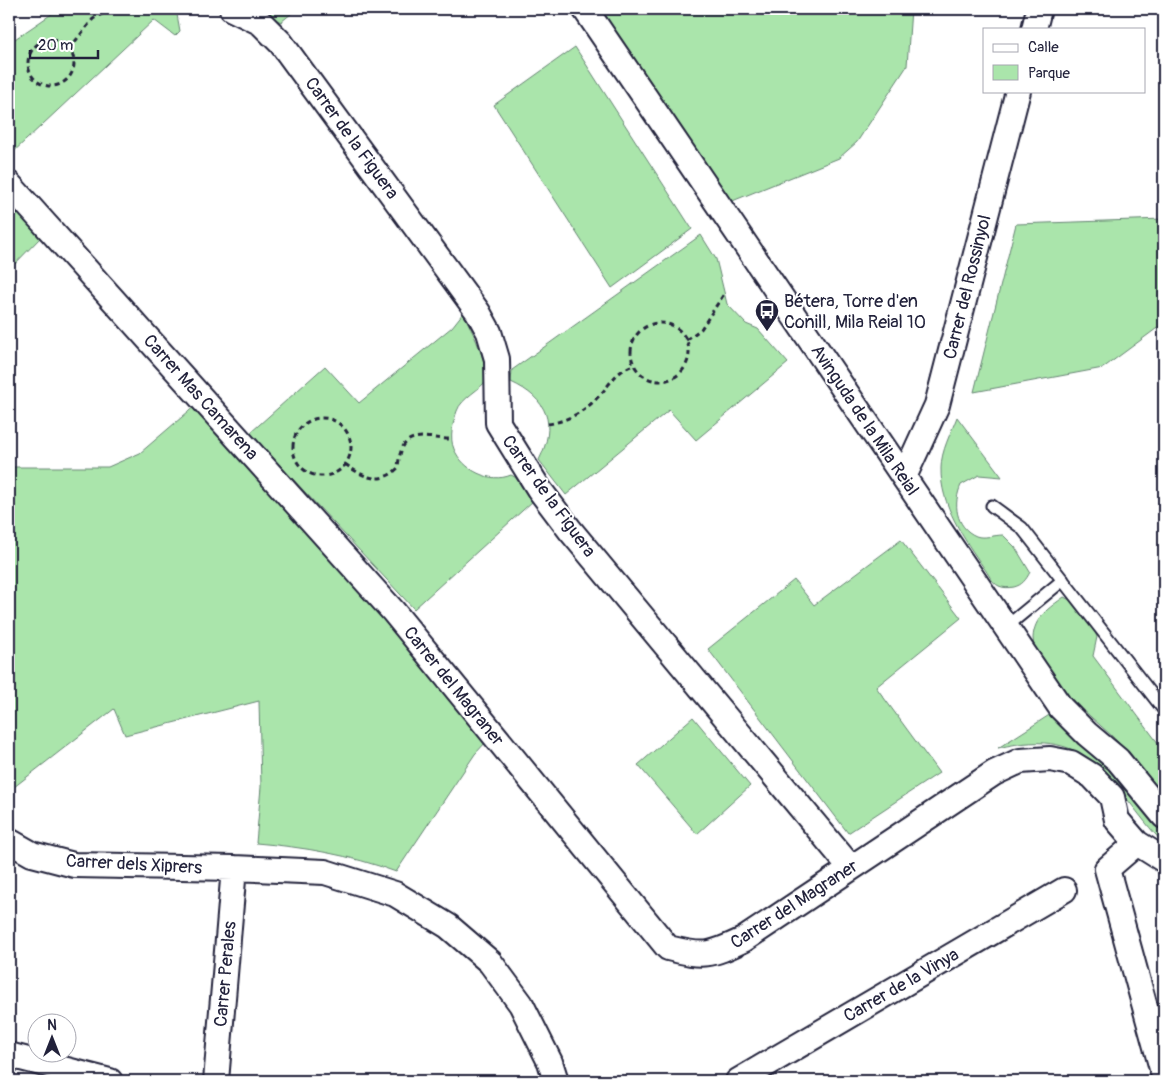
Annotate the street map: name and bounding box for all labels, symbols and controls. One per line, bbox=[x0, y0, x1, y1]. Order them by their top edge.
scale bar bbox=[30, 28, 98, 60]
legend bbox=[983, 28, 1146, 92]
text: 20 m bbox=[38, 36, 73, 55]
text: Calle bbox=[1028, 38, 1059, 57]
text: Parque bbox=[1028, 64, 1071, 83]
street label: Carrer de la Figuera bbox=[300, 73, 404, 204]
street label: Carrer del Rossinyol bbox=[938, 213, 997, 362]
place label: Bétera, Torre d'en Conill, Mila Reial 10 bbox=[784, 290, 926, 334]
bus stop icon: Bétera, Torre d'en Conill, Mila Reial 10 bbox=[754, 298, 780, 332]
street label: Carrer Mas Camarena bbox=[138, 330, 263, 465]
street label: Avinguda de la Mila Reial bbox=[805, 340, 924, 500]
street label: Carrer de la Figuera bbox=[497, 431, 601, 562]
street label: Carrer del Magraner bbox=[398, 622, 509, 751]
street label: Carrer dels Xiprers bbox=[65, 849, 203, 880]
street label: Carrer del Magraner bbox=[726, 854, 863, 954]
street label: Carrer Perales bbox=[209, 920, 242, 1028]
street label: Carrer de la Vinya bbox=[840, 943, 963, 1028]
north arrow bbox=[28, 1012, 78, 1062]
text: N bbox=[47, 1017, 57, 1034]

